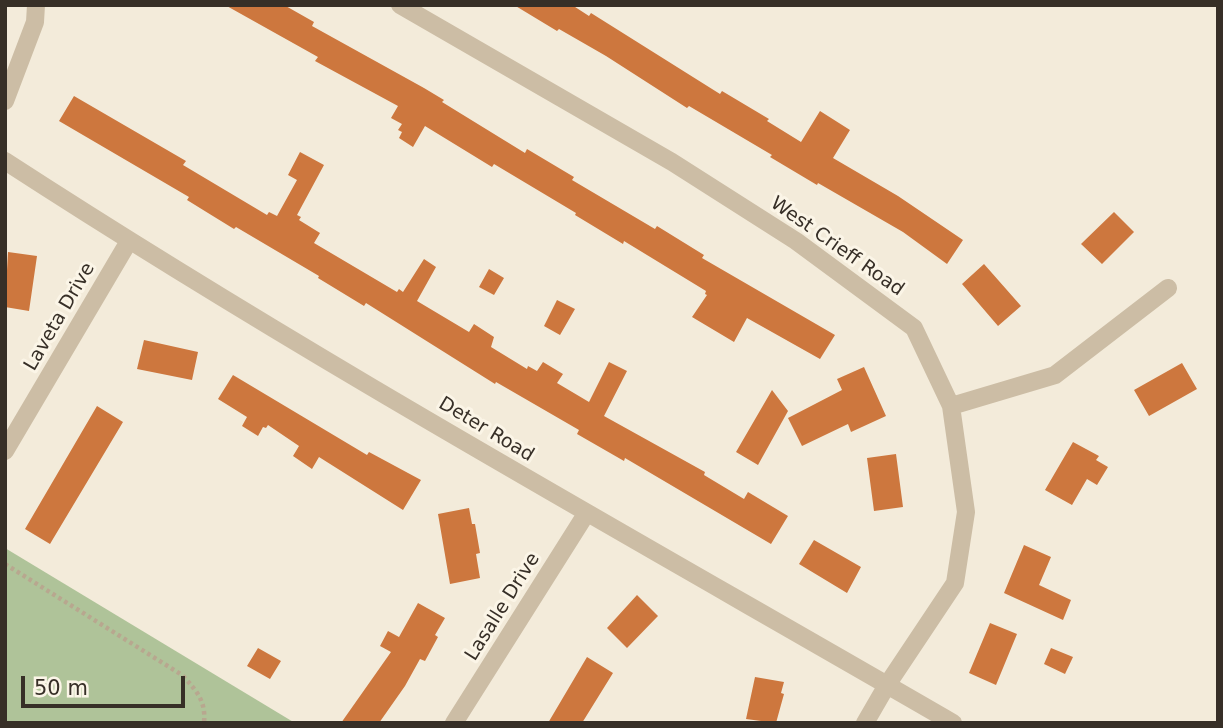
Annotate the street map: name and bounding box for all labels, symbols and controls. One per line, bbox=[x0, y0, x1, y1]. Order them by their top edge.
street label: West Crieff Road bbox=[766, 192, 908, 302]
street label: Laveta Drive bbox=[20, 259, 100, 375]
street label: Deter Road bbox=[434, 393, 538, 467]
street label: Lasalle Drive bbox=[461, 549, 545, 665]
scale bar bbox=[24, 662, 189, 706]
text: 50 m bbox=[34, 676, 88, 700]

